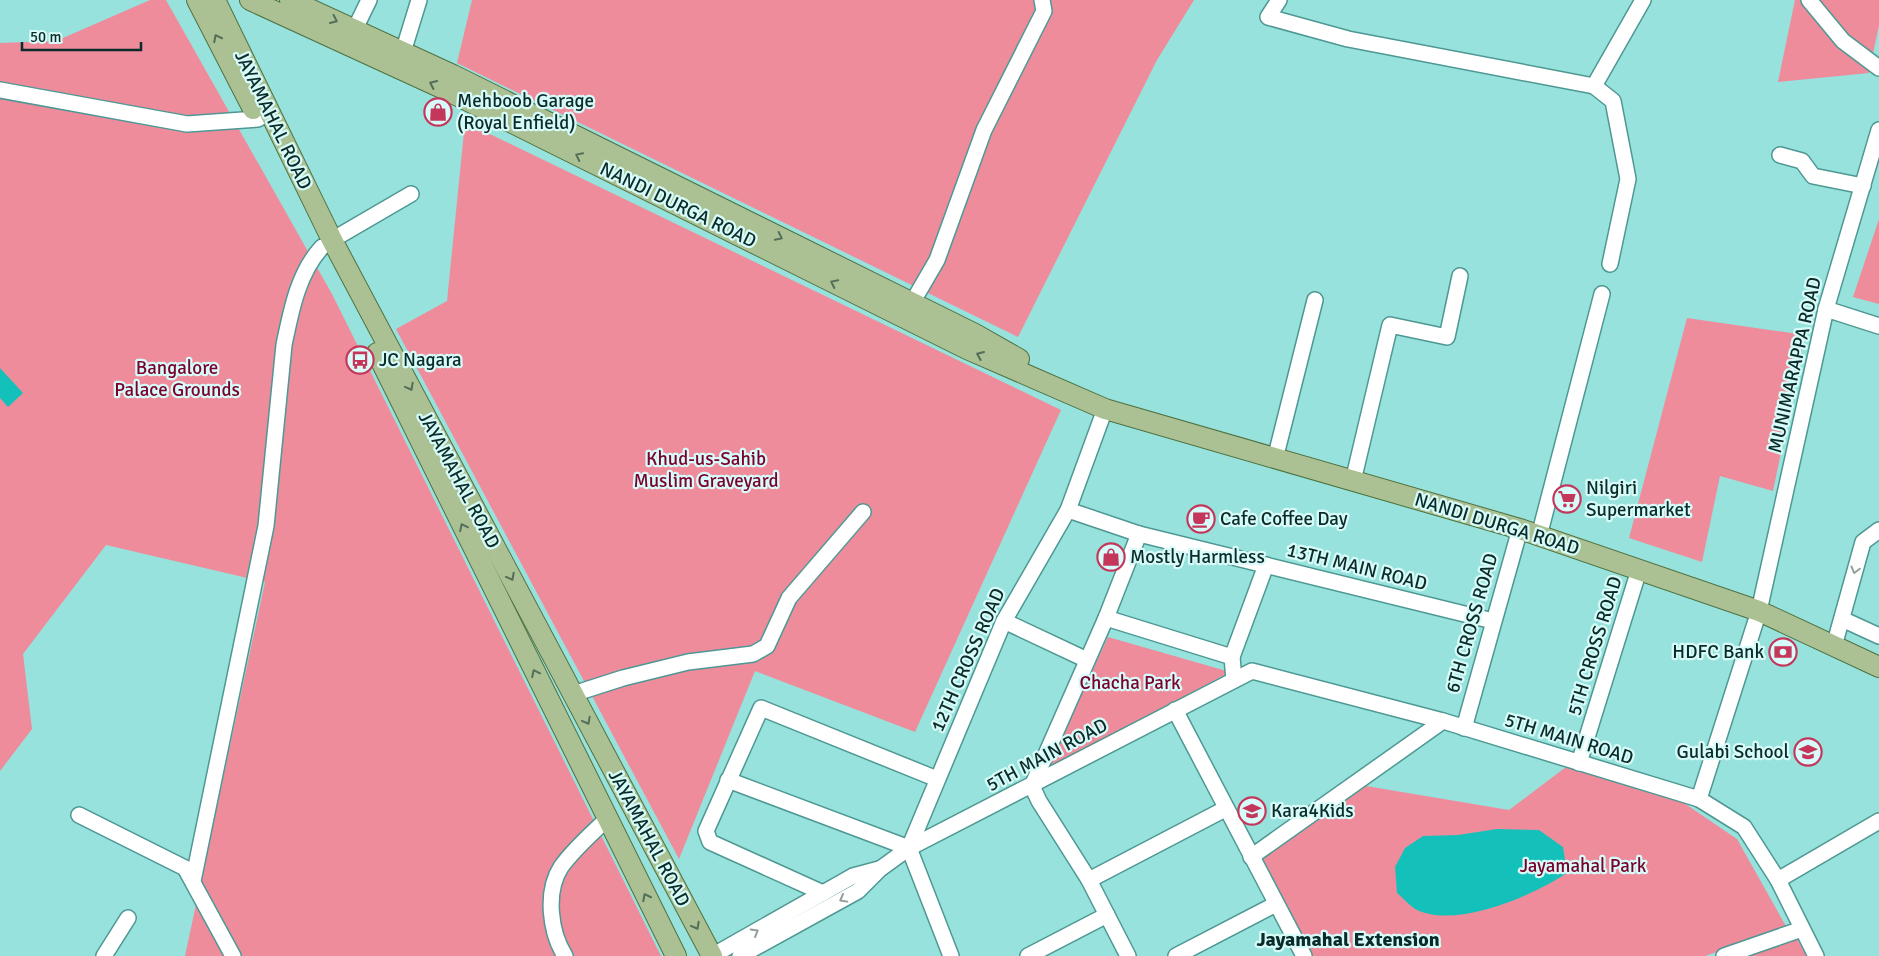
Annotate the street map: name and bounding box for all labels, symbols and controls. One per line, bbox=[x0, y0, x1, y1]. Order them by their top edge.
one-way arrow bbox=[329, 14, 338, 25]
scale bar bbox=[22, 20, 141, 52]
text: 50 m bbox=[30, 28, 61, 46]
one-way arrow bbox=[213, 34, 223, 43]
street label: JAYAMAHAL ROAD bbox=[229, 47, 317, 193]
one-way arrow bbox=[430, 80, 439, 90]
place label: Mehboob Garage (Royal Enfield) bbox=[457, 89, 594, 135]
shop icon: Mehboob Garage (Royal Enfield) bbox=[423, 97, 453, 127]
one-way arrow bbox=[575, 152, 584, 162]
street label: NANDI DURGA ROAD bbox=[596, 157, 760, 253]
one-way arrow bbox=[774, 231, 783, 241]
street label: MUNIMARAPPA ROAD bbox=[1763, 275, 1827, 455]
one-way arrow bbox=[831, 279, 840, 289]
bus stop icon: JC Nagara bbox=[345, 345, 375, 375]
place label: JC Nagara bbox=[379, 348, 462, 372]
one-way arrow bbox=[976, 350, 985, 361]
park label: Bangalore Palace Grounds bbox=[114, 356, 240, 402]
one-way arrow bbox=[404, 382, 414, 391]
street label: JAYAMAHAL ROAD bbox=[413, 407, 505, 553]
park label: Khud-us-Sahib Muslim Graveyard bbox=[633, 447, 779, 493]
place label: Nilgiri Supermarket bbox=[1586, 476, 1691, 522]
supermarket icon: Nilgiri Supermarket bbox=[1552, 484, 1582, 514]
street label: NANDI DURGA ROAD bbox=[1412, 488, 1582, 560]
cafe icon: Cafe Coffee Day bbox=[1186, 504, 1216, 534]
place label: Cafe Coffee Day bbox=[1220, 507, 1348, 531]
one-way arrow bbox=[459, 523, 469, 532]
street label: 13TH MAIN ROAD bbox=[1284, 538, 1430, 596]
shop icon: Mostly Harmless bbox=[1096, 542, 1126, 572]
place label: Mostly Harmless bbox=[1130, 545, 1265, 569]
street label: 6TH CROSS ROAD bbox=[1441, 550, 1503, 696]
one-way arrow bbox=[1851, 565, 1861, 573]
one-way arrow bbox=[505, 572, 515, 581]
street label: 5TH CROSS ROAD bbox=[1562, 573, 1628, 719]
street label: 12TH CROSS ROAD bbox=[926, 585, 1010, 735]
bank icon: HDFC Bank bbox=[1768, 637, 1798, 667]
place label: HDFC Bank bbox=[1672, 640, 1764, 664]
one-way arrow bbox=[531, 669, 541, 678]
park label: Chacha Park bbox=[1079, 671, 1181, 695]
street label: 5TH MAIN ROAD bbox=[1502, 708, 1636, 770]
street label: 5TH MAIN ROAD bbox=[982, 713, 1112, 797]
one-way arrow bbox=[581, 715, 591, 724]
school or university icon: Gulabi School bbox=[1793, 737, 1823, 767]
place label: Gulabi School bbox=[1677, 740, 1789, 764]
street label: JAYAMAHAL ROAD bbox=[603, 765, 695, 911]
school or university icon: Kara4Kids bbox=[1237, 796, 1267, 826]
place label: Kara4Kids bbox=[1271, 799, 1354, 823]
park label: Jayamahal Park bbox=[1520, 854, 1647, 878]
one-way arrow bbox=[642, 893, 652, 902]
one-way arrow bbox=[839, 893, 848, 903]
one-way arrow bbox=[690, 921, 700, 930]
district label: Jayamahal Extension bbox=[1256, 927, 1440, 952]
one-way arrow bbox=[750, 928, 759, 938]

